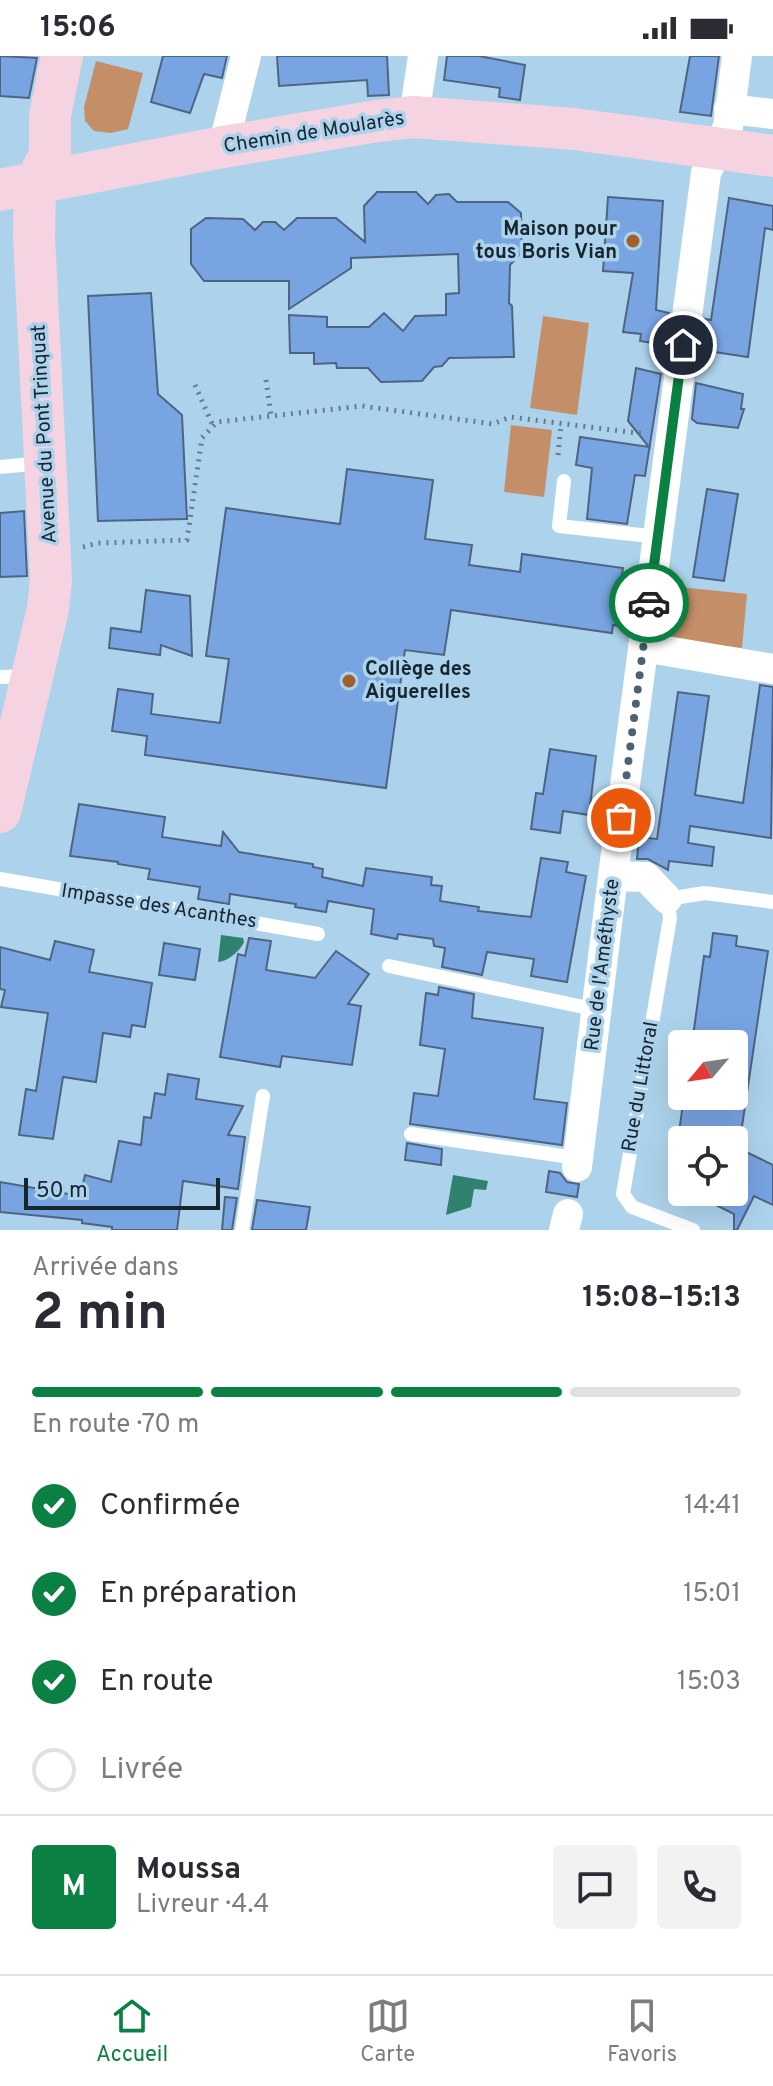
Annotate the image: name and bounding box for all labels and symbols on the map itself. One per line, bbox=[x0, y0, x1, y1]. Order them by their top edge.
street label: Chemin de Moularès bbox=[222, 106, 406, 160]
place label: Maison pour tous Boris Vian bbox=[476, 217, 618, 266]
marker: Maison pour tous Boris Vian bbox=[624, 232, 642, 250]
pin bbox=[649, 311, 717, 379]
street label: Avenue du Pont Trinquat bbox=[26, 324, 64, 544]
courier bbox=[609, 563, 689, 643]
place label: Collège des Aiguerelles bbox=[365, 657, 472, 706]
marker: Collège des Aiguerelles bbox=[340, 672, 358, 690]
pin bbox=[587, 784, 655, 852]
street label: Rue de l'Améthyste bbox=[580, 877, 626, 1053]
street label: Impasse des Acanthes bbox=[59, 879, 259, 935]
street label: Rue du Littoral bbox=[617, 1020, 665, 1154]
north arrow bbox=[668, 1030, 748, 1110]
scale bar bbox=[24, 1174, 220, 1210]

